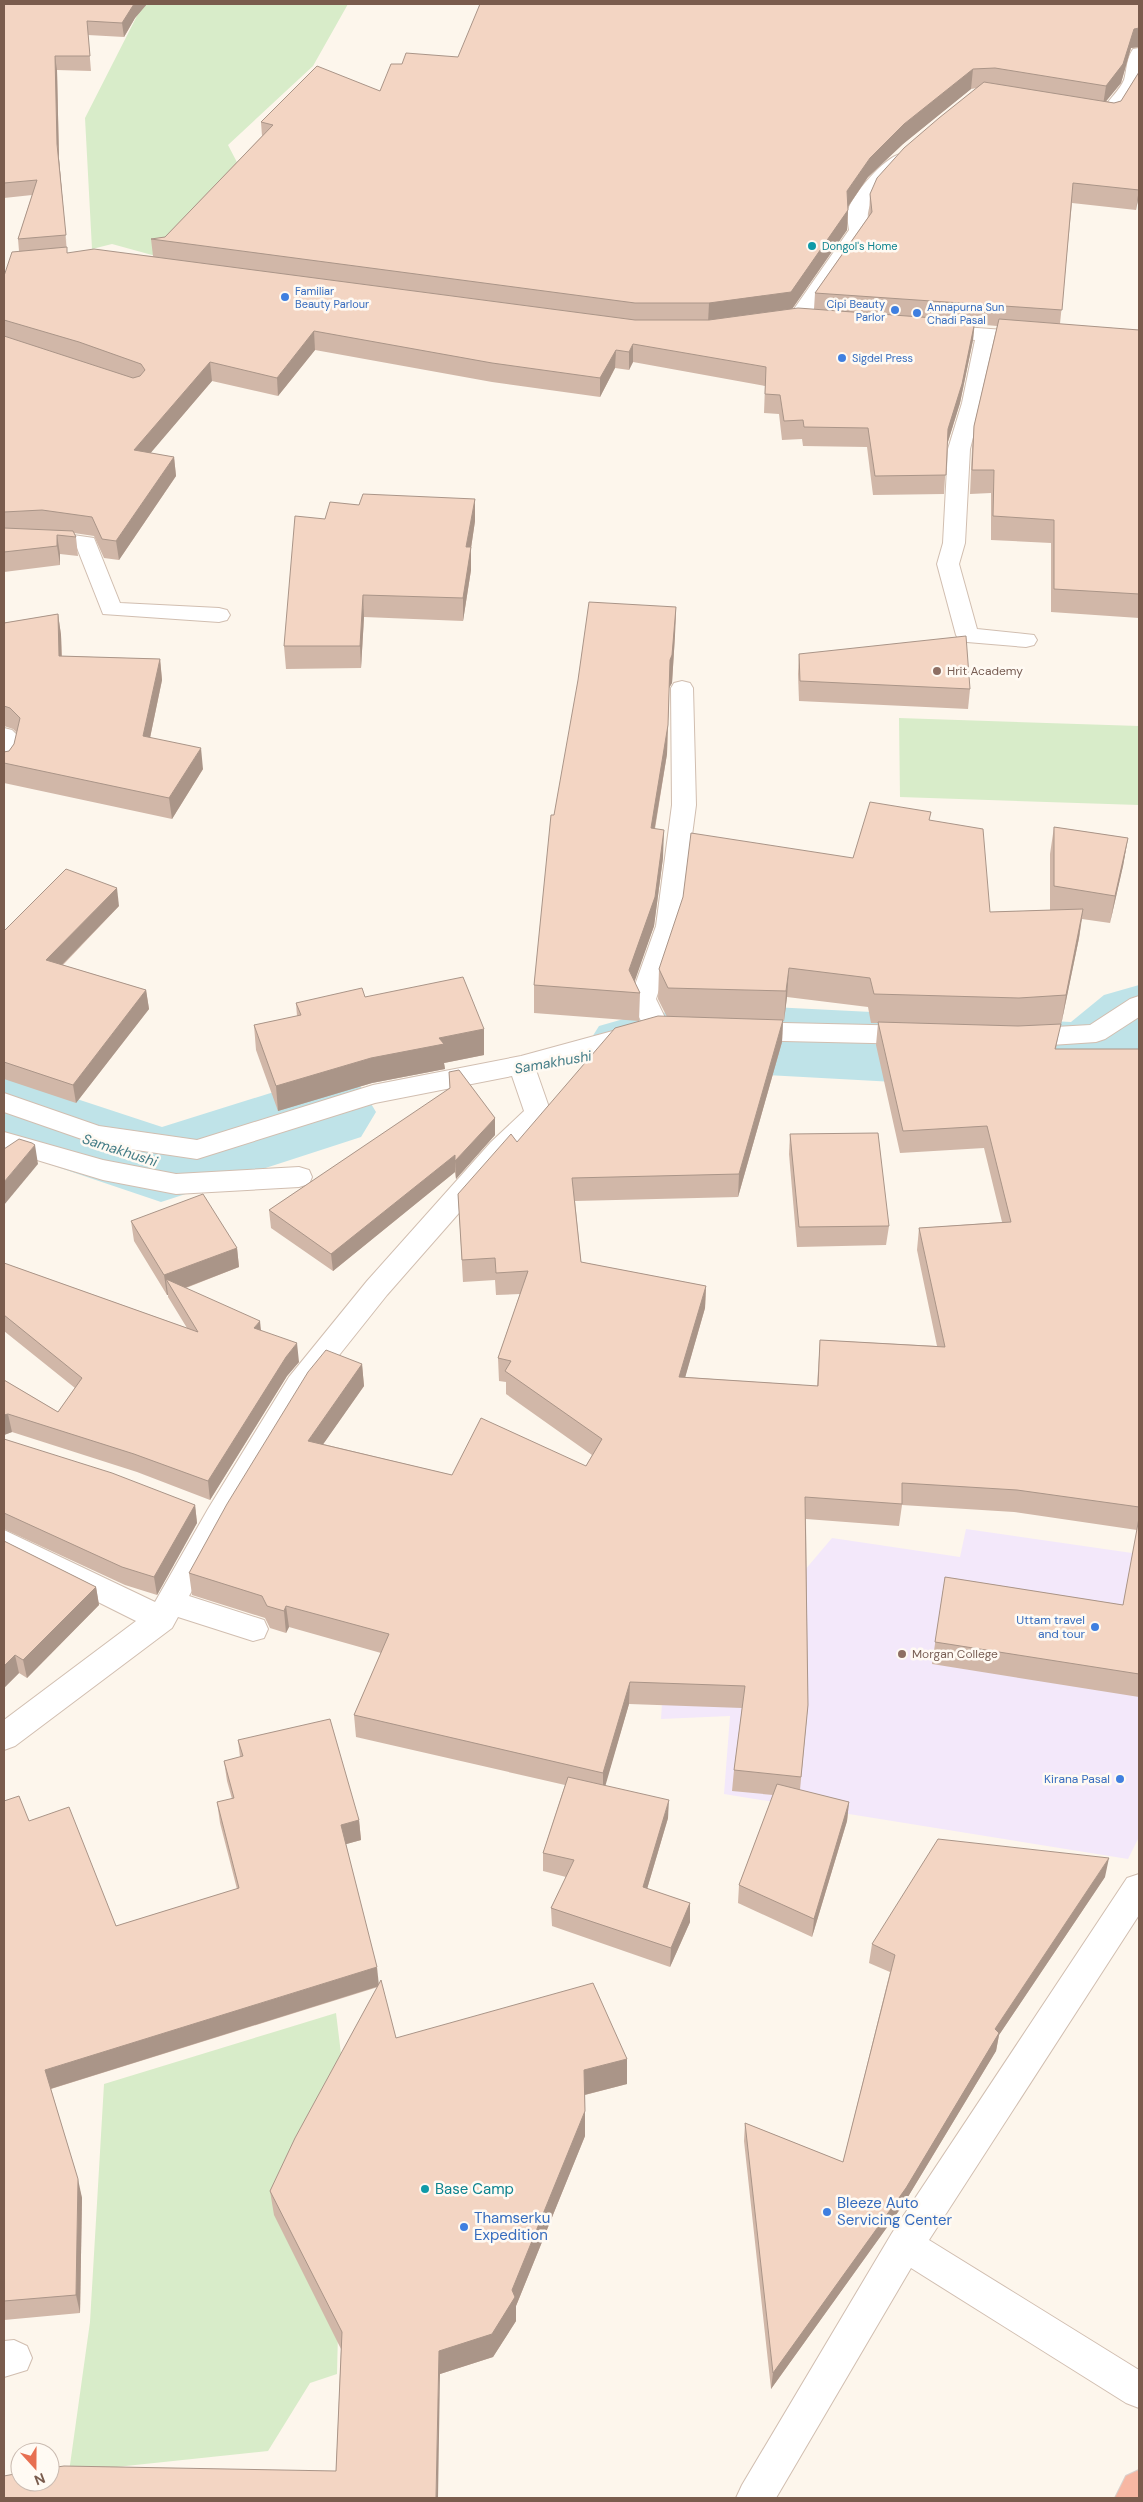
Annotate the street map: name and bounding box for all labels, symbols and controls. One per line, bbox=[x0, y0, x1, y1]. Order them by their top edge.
place label: Dongol's Home bbox=[822, 239, 898, 253]
marker: Dongol's Home bbox=[806, 240, 818, 252]
place label: Familiar Beauty Parlour bbox=[295, 284, 369, 311]
marker: Familiar Beauty Parlour bbox=[279, 291, 291, 303]
place label: Cipi Beauty Parlor bbox=[826, 297, 885, 324]
place label: Annapurna Sun Chadi Pasal bbox=[927, 300, 1004, 327]
marker: Cipi Beauty Parlor bbox=[889, 304, 901, 316]
marker: Annapurna Sun Chadi Pasal bbox=[911, 307, 923, 319]
place label: Sigdel Press bbox=[852, 351, 913, 365]
marker: Sigdel Press bbox=[836, 352, 848, 364]
place label: Hrit Academy bbox=[947, 663, 1023, 679]
marker: Hrit Academy bbox=[931, 665, 943, 677]
water label: Samakhushi bbox=[513, 1046, 593, 1078]
water label: Samakhushi bbox=[80, 1129, 160, 1171]
place label: Uttam travel and tour bbox=[1016, 1612, 1086, 1642]
marker: Uttam travel and tour bbox=[1089, 1621, 1101, 1633]
place label: Morgan College bbox=[912, 1646, 998, 1662]
marker: Morgan College bbox=[896, 1648, 908, 1660]
place label: Kirana Pasal bbox=[1044, 1771, 1110, 1787]
marker: Kirana Pasal bbox=[1114, 1773, 1126, 1785]
place label: Base Camp bbox=[435, 2179, 514, 2199]
marker: Base Camp bbox=[419, 2183, 431, 2195]
place label: Bleeze Auto Servicing Center bbox=[837, 2193, 953, 2230]
marker: Bleeze Auto Servicing Center bbox=[821, 2206, 833, 2218]
place label: Thamserku Expedition bbox=[474, 2208, 550, 2245]
marker: Thamserku Expedition bbox=[458, 2221, 470, 2233]
north arrow bbox=[10, 2442, 60, 2492]
text: N bbox=[32, 2469, 48, 2489]

